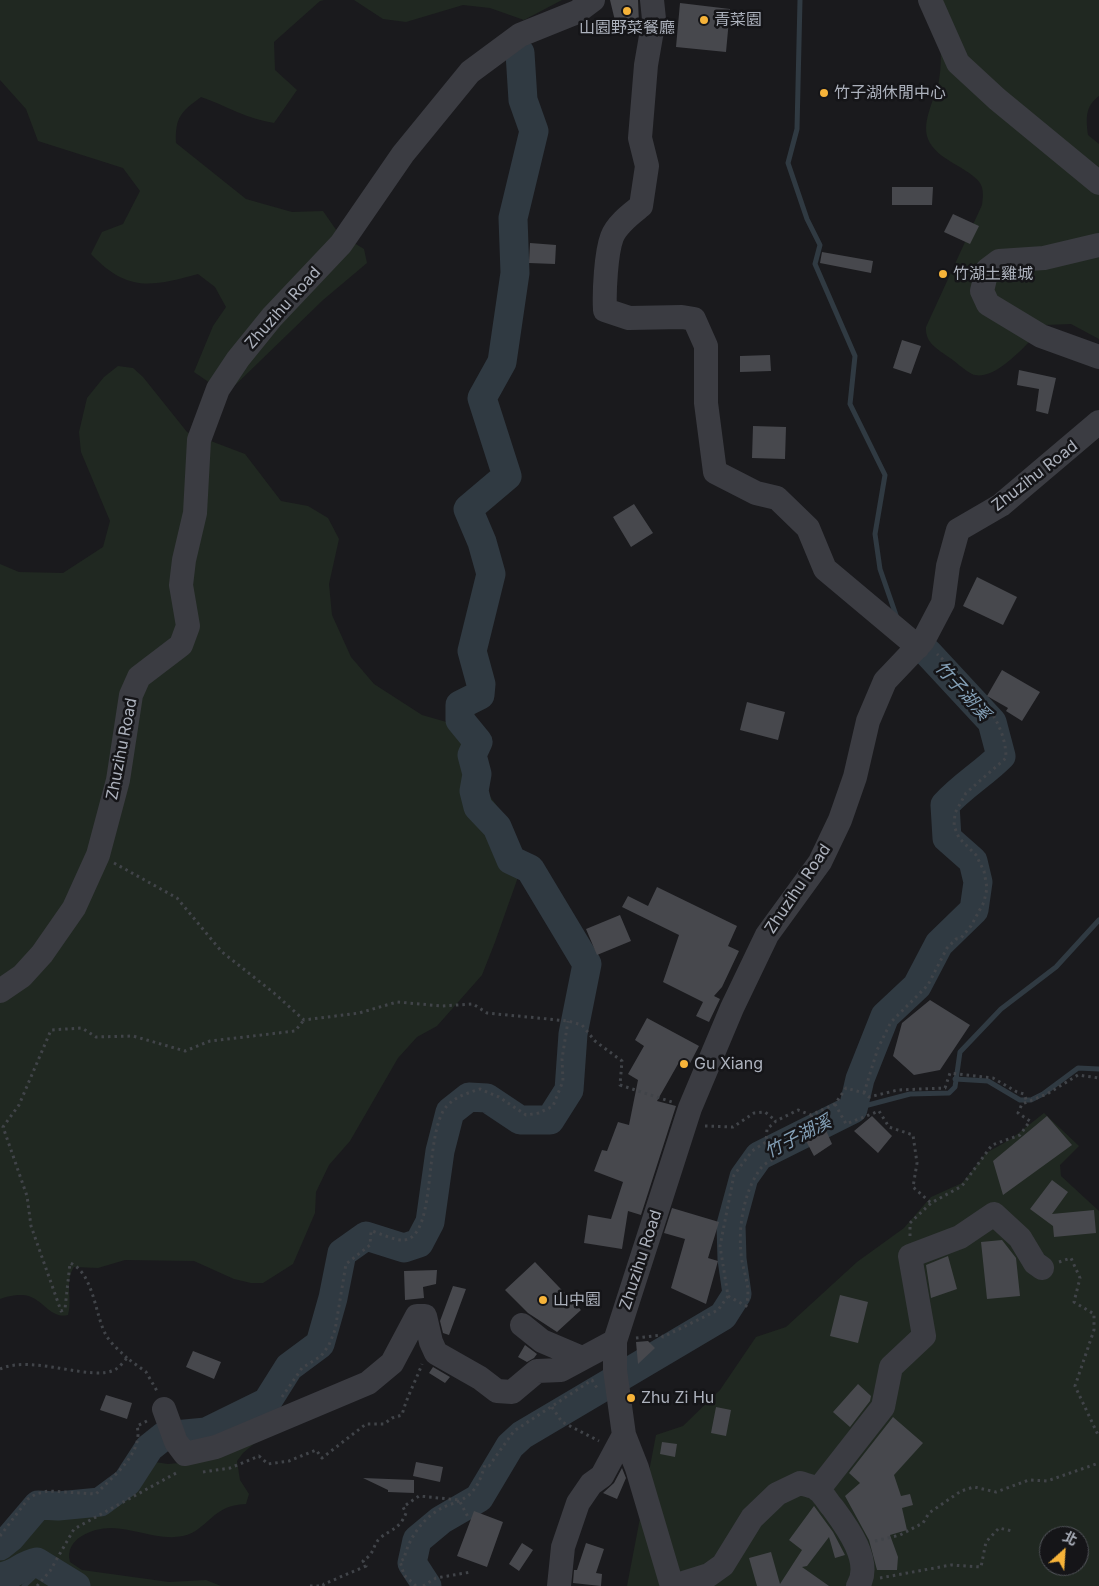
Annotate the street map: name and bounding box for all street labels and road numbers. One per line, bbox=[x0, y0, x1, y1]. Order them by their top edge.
street label: Zhuzihu Road bbox=[241, 263, 325, 353]
street label: Zhuzihu Road bbox=[988, 437, 1082, 515]
street label: Zhuzihu Road bbox=[103, 696, 141, 802]
street label: Zhuzihu Road bbox=[761, 841, 835, 937]
street label: Zhuzihu Road bbox=[616, 1208, 666, 1312]

